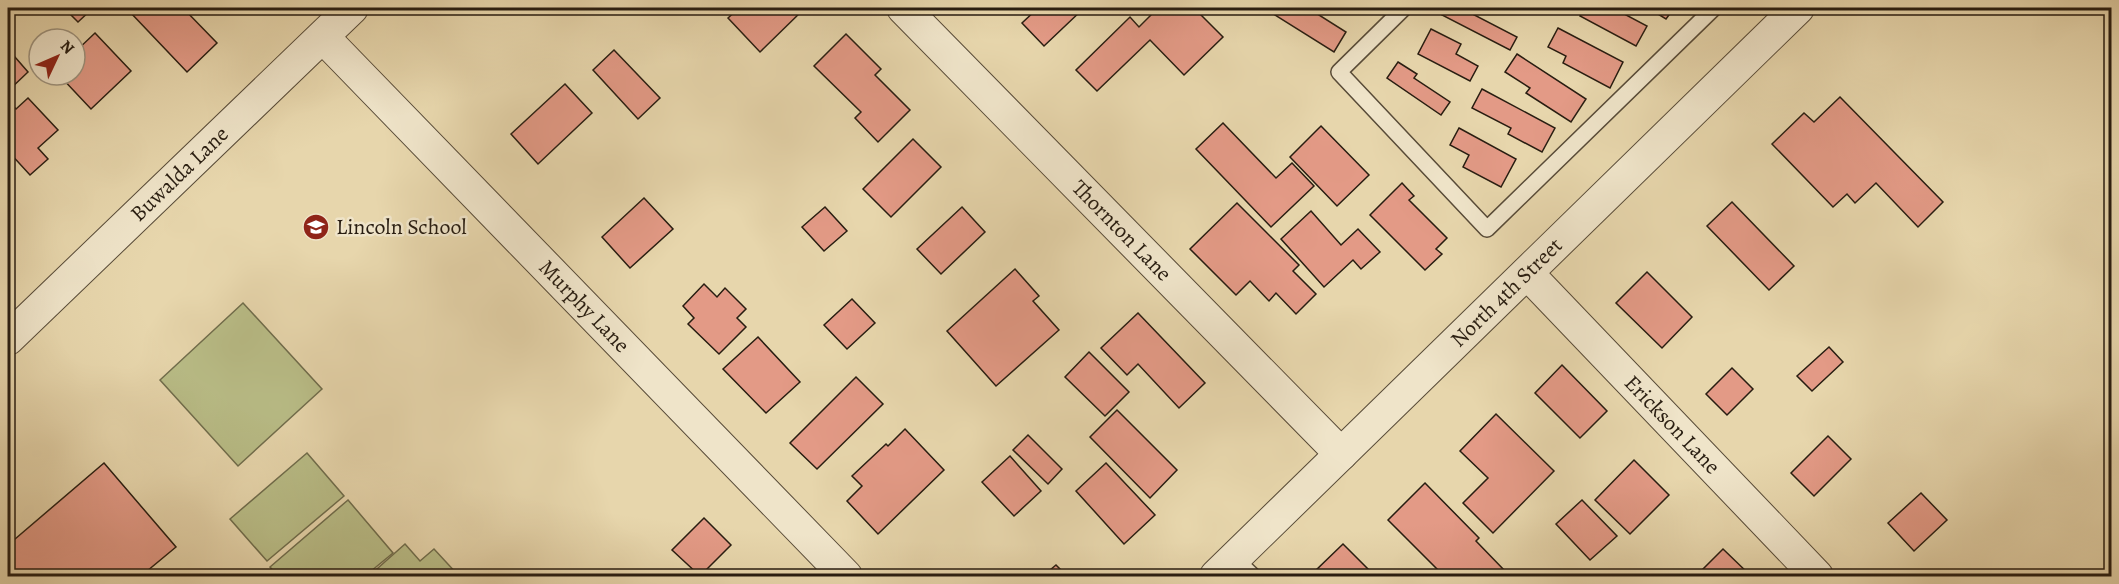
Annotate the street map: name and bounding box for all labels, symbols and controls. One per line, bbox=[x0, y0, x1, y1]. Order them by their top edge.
north arrow bbox=[27, 27, 87, 87]
text: N bbox=[55, 35, 79, 59]
street label: Buwalda Lane bbox=[124, 120, 235, 228]
street label: Thornton Lane bbox=[1065, 173, 1178, 288]
school or university icon: Lincoln School bbox=[301, 212, 331, 242]
place label: Lincoln School bbox=[336, 212, 467, 242]
street label: North 4th Street bbox=[1444, 231, 1569, 354]
street label: Murphy Lane bbox=[532, 253, 636, 359]
street label: Erickson Lane bbox=[1618, 369, 1727, 481]

